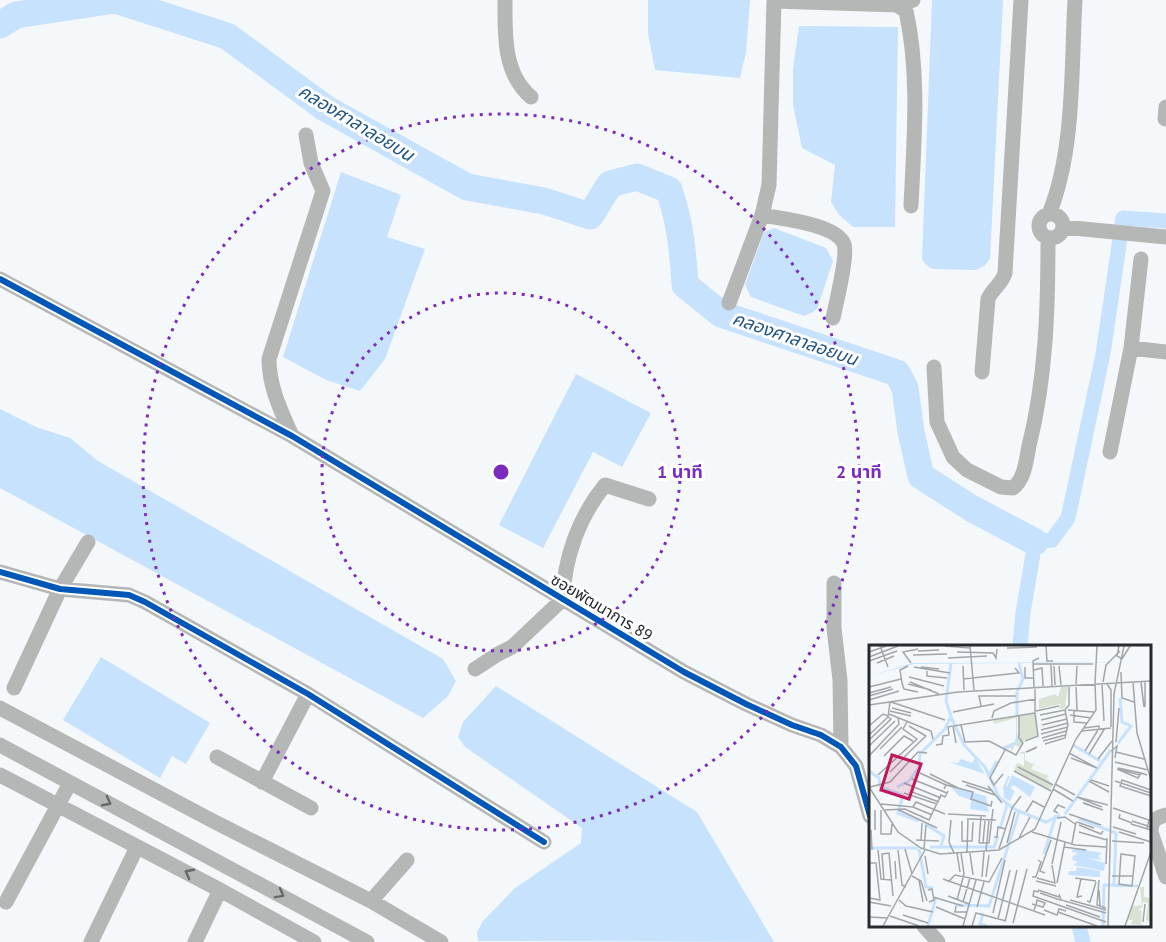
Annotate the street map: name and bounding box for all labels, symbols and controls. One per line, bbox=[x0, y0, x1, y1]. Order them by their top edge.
water label: คลองศาลาลอยบน bbox=[294, 79, 419, 167]
water label: คลองศาลาลอยบน bbox=[730, 306, 862, 371]
text: 1 นาที bbox=[657, 460, 703, 483]
text: 2 นาที bbox=[836, 460, 882, 483]
centre of rings bbox=[491, 462, 511, 482]
street label: ซอยพัฒนาการ 89 bbox=[548, 569, 656, 645]
inset map bbox=[869, 645, 1151, 927]
one-way arrow bbox=[101, 795, 112, 807]
one-way arrow bbox=[184, 869, 195, 880]
one-way arrow bbox=[273, 887, 284, 898]

